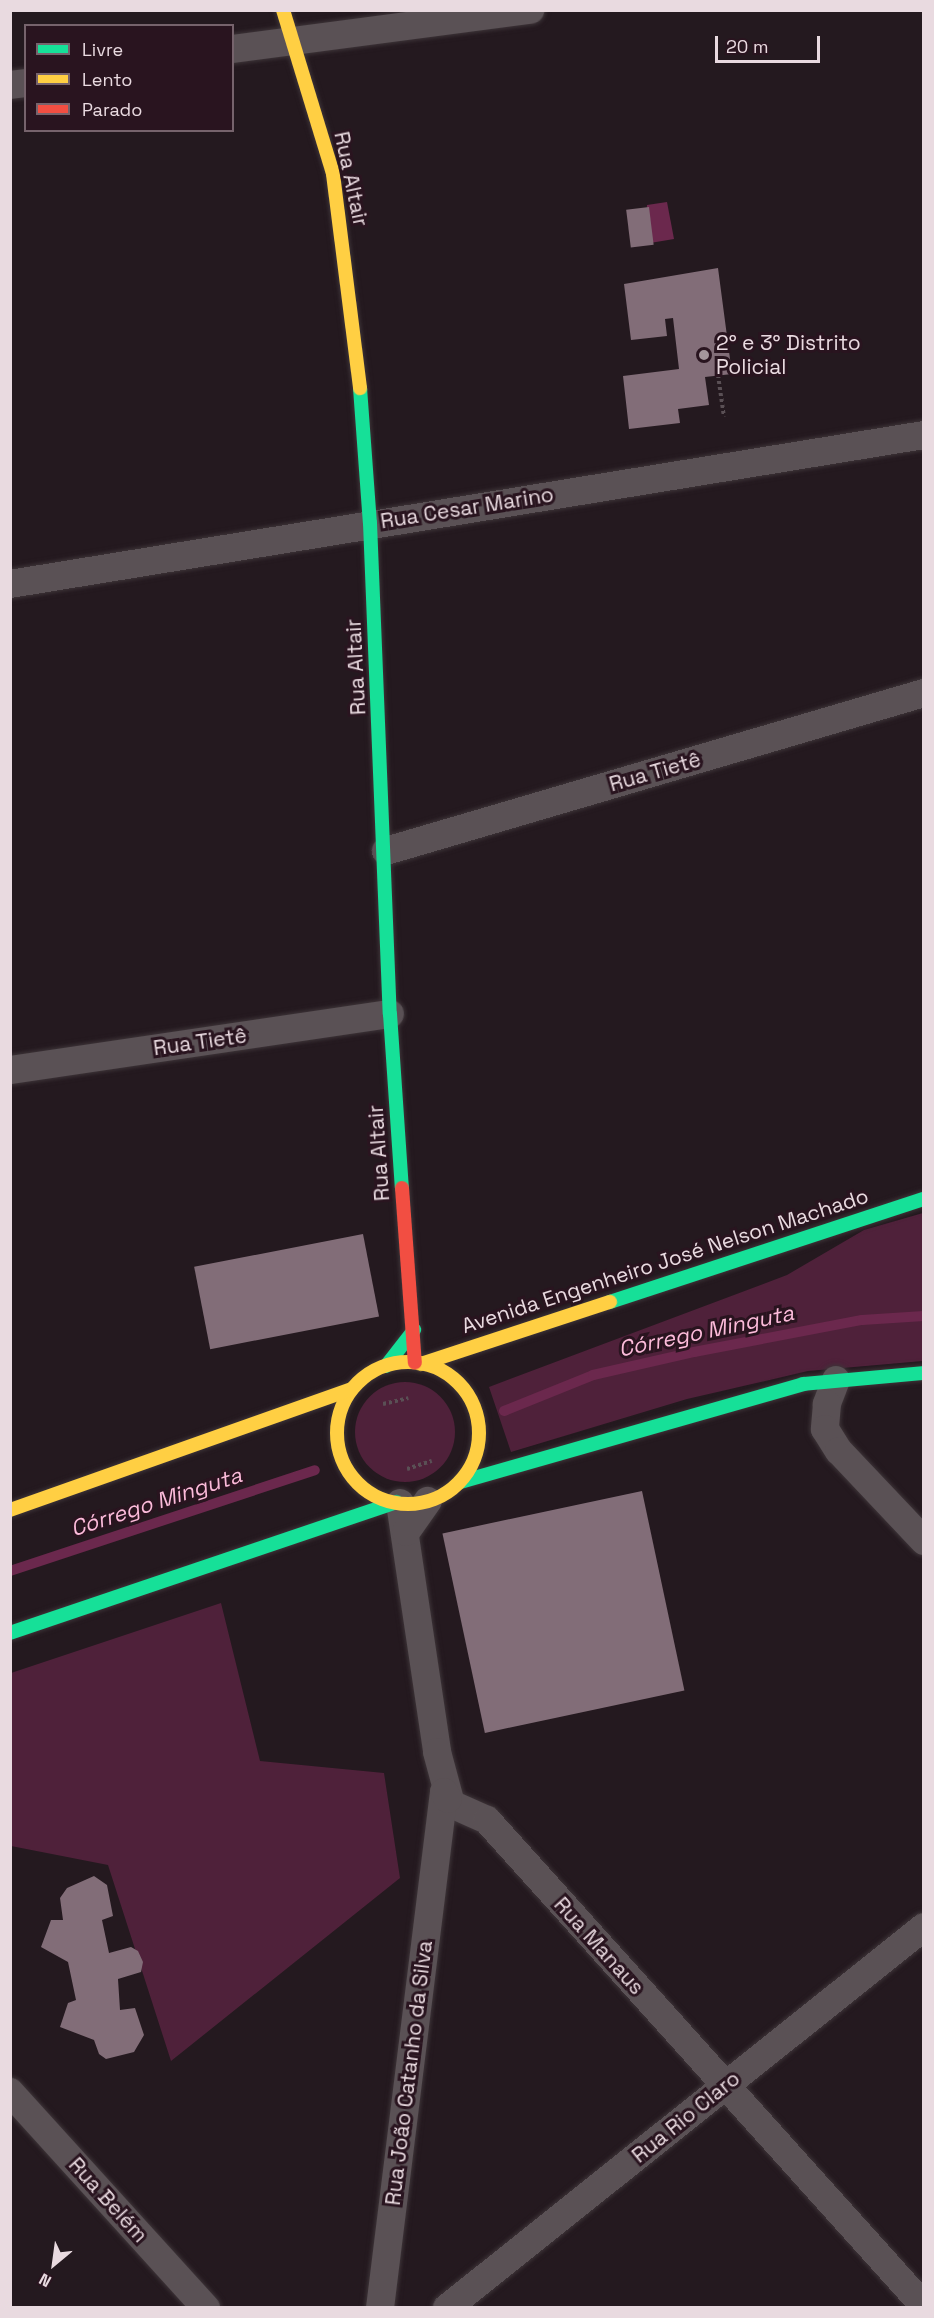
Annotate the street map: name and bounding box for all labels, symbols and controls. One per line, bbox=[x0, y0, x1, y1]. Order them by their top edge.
legend bbox=[24, 24, 234, 132]
scale bar bbox=[718, 24, 823, 62]
text: 20 m bbox=[726, 35, 769, 58]
text: Livre bbox=[82, 38, 123, 61]
text: Lento bbox=[82, 68, 132, 91]
text: Parado bbox=[82, 98, 142, 121]
street label: Rua Altair bbox=[329, 129, 373, 229]
place label: 2° e 3° Distrito Policial bbox=[716, 330, 861, 380]
marker: 2° e 3° Distrito Policial bbox=[697, 348, 711, 362]
street label: Rua Cesar Marino bbox=[379, 482, 555, 534]
street label: Rua Altair bbox=[341, 618, 371, 716]
street label: Rua Tietê bbox=[606, 747, 704, 797]
street label: Rua Tietê bbox=[151, 1023, 249, 1061]
street label: Rua Altair bbox=[363, 1104, 395, 1202]
street label: Avenida Engenheiro José Nelson Machado bbox=[458, 1183, 872, 1339]
water label: Córrego Minguta bbox=[616, 1300, 796, 1362]
water label: Córrego Minguta bbox=[67, 1462, 245, 1542]
street label: Rua Manaus bbox=[549, 1892, 649, 2000]
street label: Rua João Catanho da Silva bbox=[380, 1939, 438, 2207]
street label: Rua Rio Claro bbox=[627, 2066, 745, 2168]
street label: Rua Belém bbox=[63, 2152, 153, 2248]
north arrow bbox=[24, 2234, 84, 2294]
text: N bbox=[35, 2268, 55, 2292]

